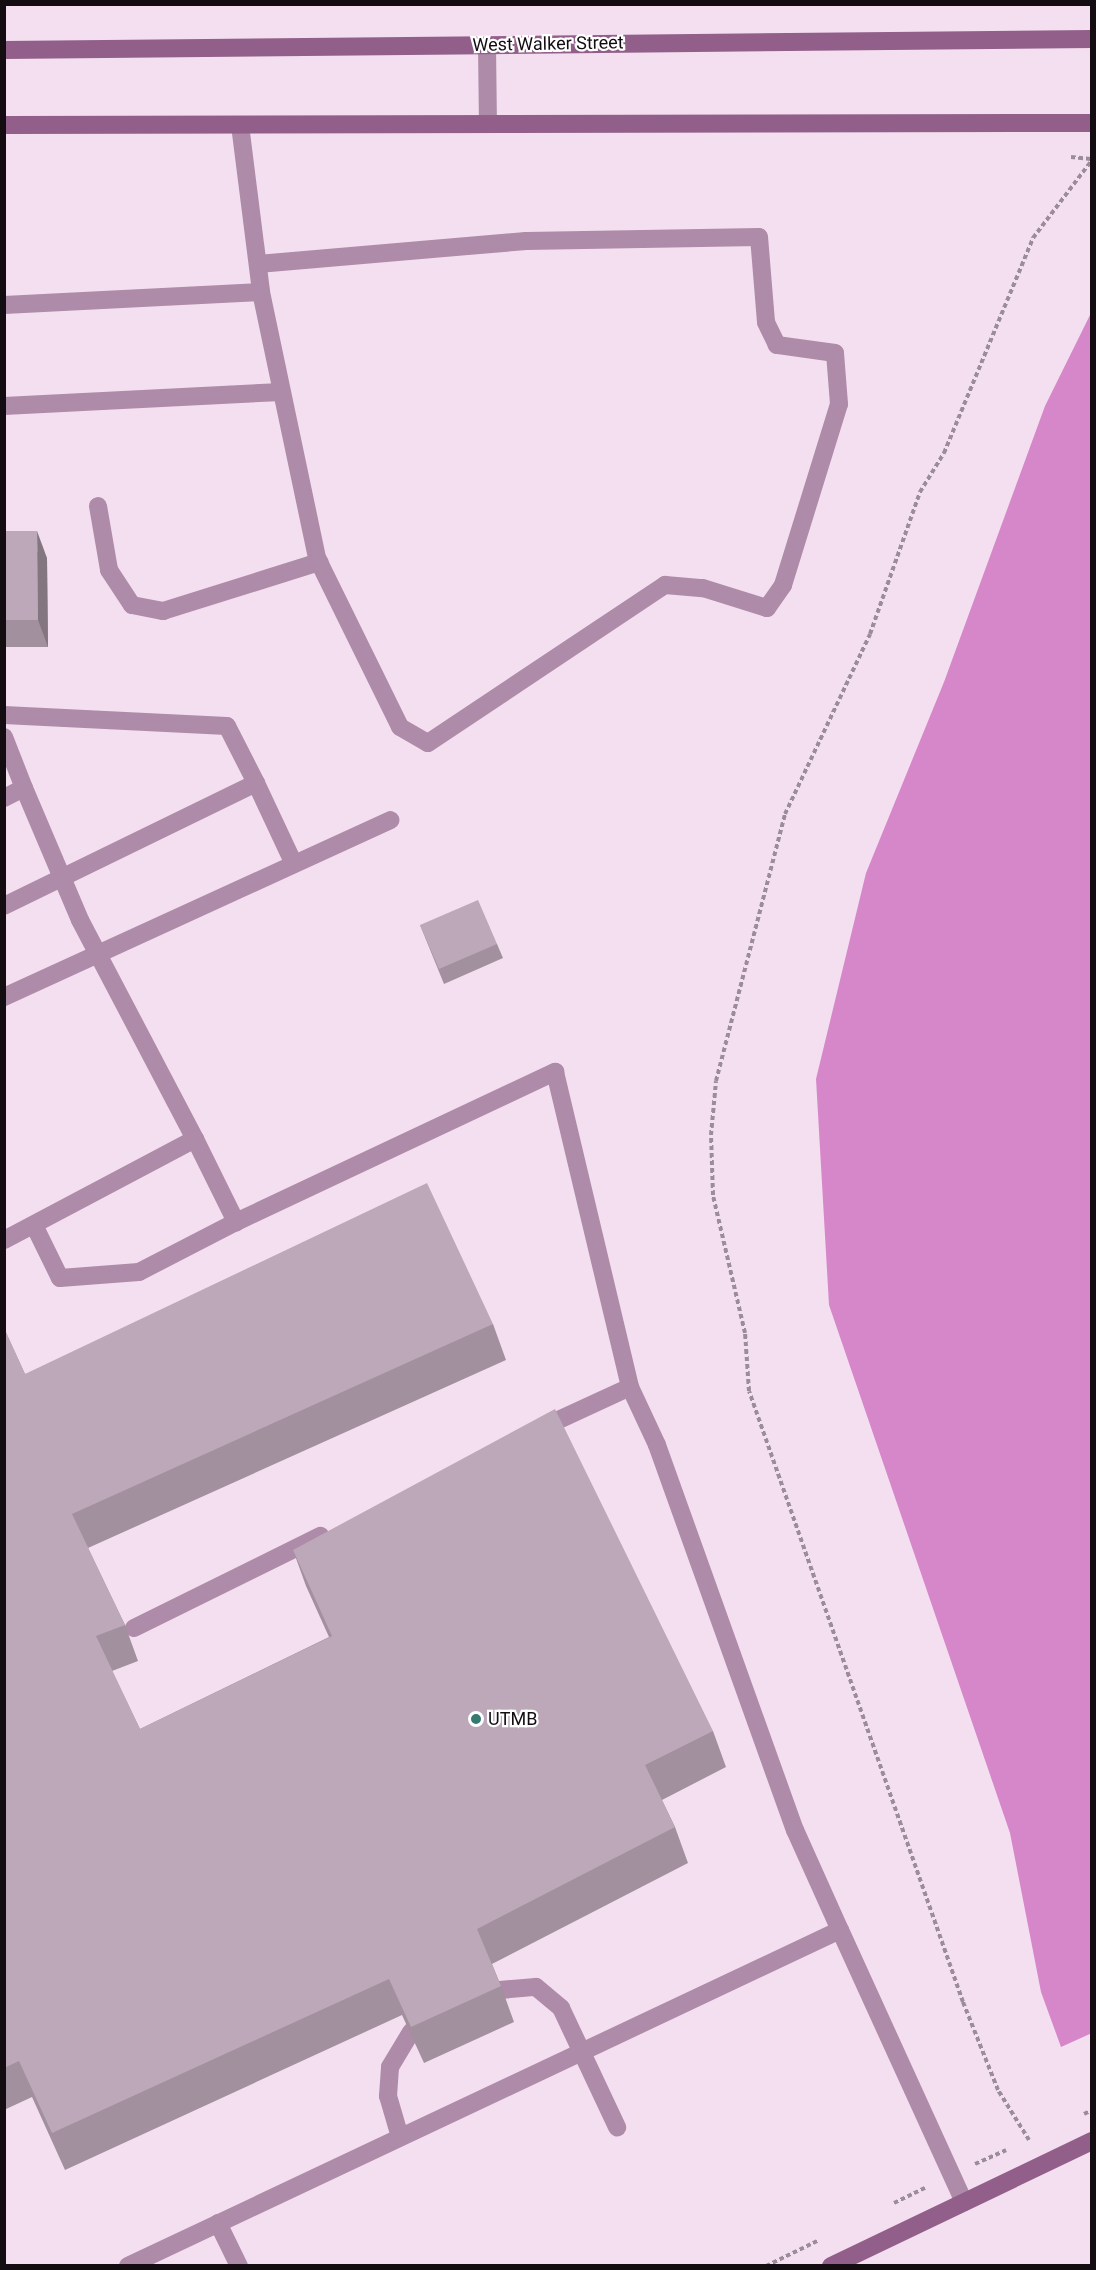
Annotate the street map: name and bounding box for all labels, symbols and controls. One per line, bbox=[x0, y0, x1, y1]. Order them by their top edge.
street label: West Walker Street bbox=[472, 32, 624, 56]
place label: UTMB bbox=[488, 1708, 537, 1730]
marker: UTMB bbox=[469, 1712, 483, 1726]

